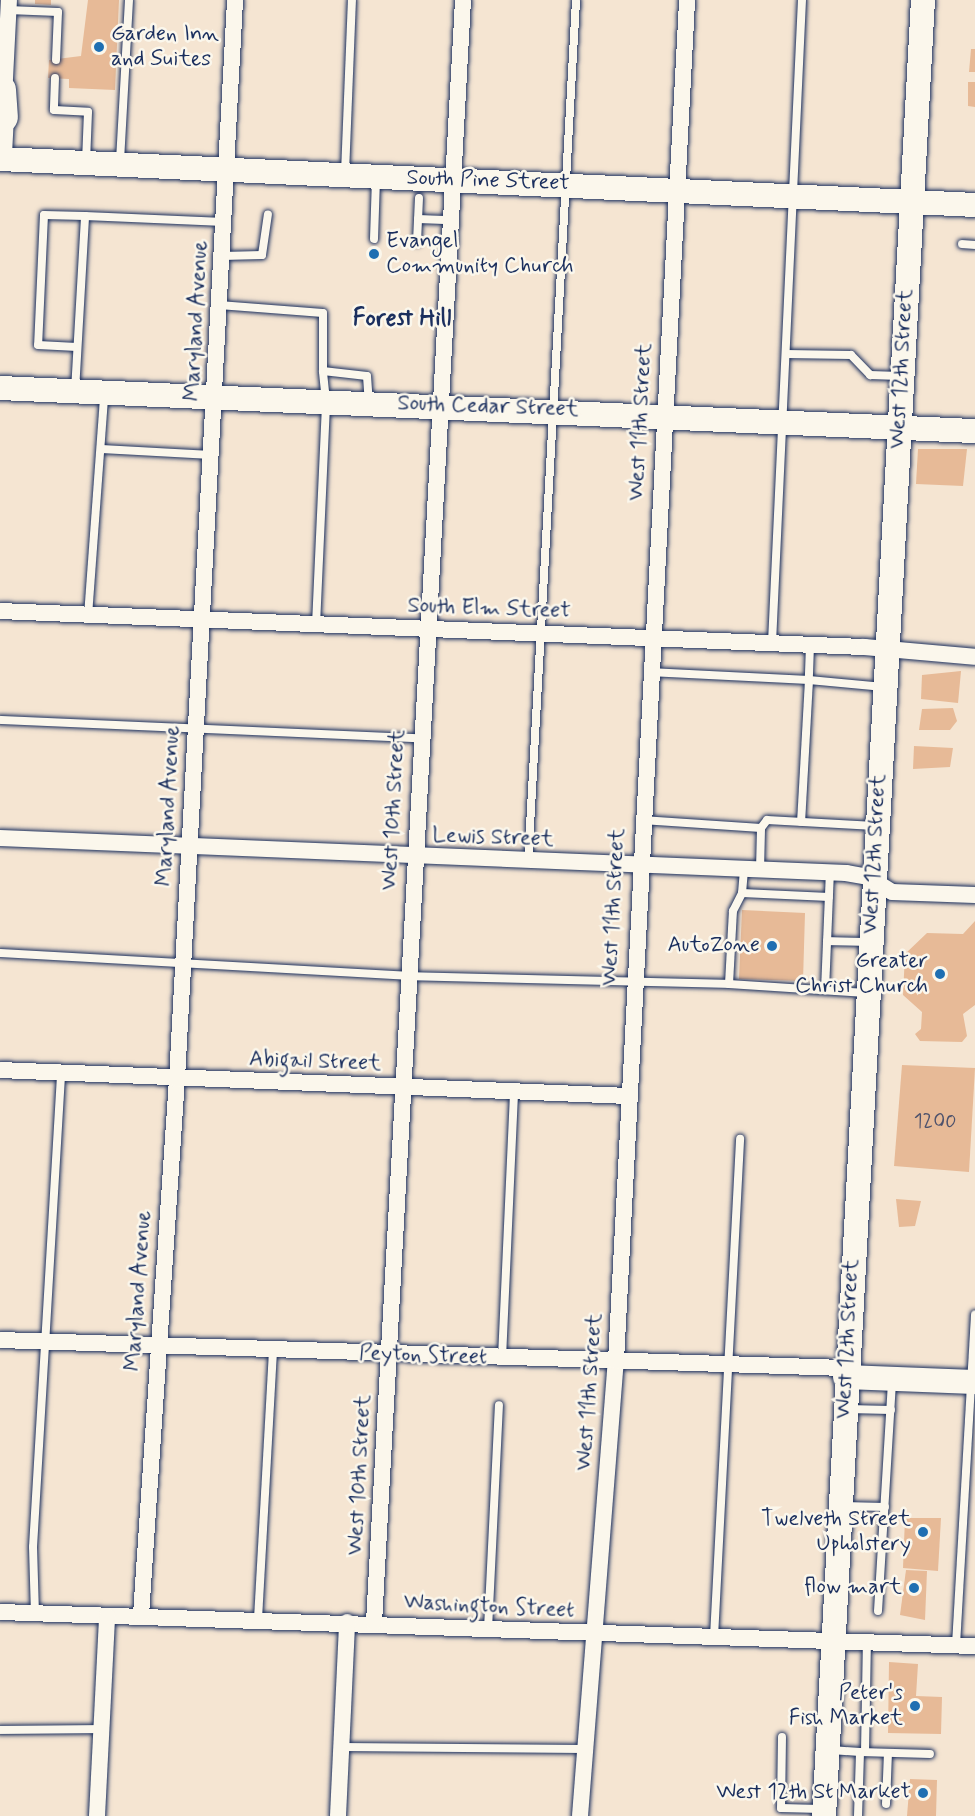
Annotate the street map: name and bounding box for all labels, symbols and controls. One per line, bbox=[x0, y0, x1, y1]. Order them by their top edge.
place label: Garden Inn and Suites bbox=[111, 21, 218, 72]
marker: Garden Inn and Suites bbox=[92, 40, 106, 54]
street label: South Pine Street bbox=[406, 165, 570, 197]
place label: Evangel Community Church bbox=[386, 228, 574, 280]
street label: Maryland Avenue bbox=[180, 238, 214, 404]
marker: Evangel Community Church bbox=[367, 247, 381, 261]
street label: West 12th Street bbox=[885, 288, 919, 450]
district label: Forest Hill bbox=[353, 305, 451, 333]
street label: West 11th Street bbox=[624, 343, 658, 501]
street label: South Cedar Street bbox=[397, 391, 579, 423]
street label: South Elm Street bbox=[408, 593, 570, 625]
street label: Maryland Avenue bbox=[152, 723, 186, 889]
street label: West 10th Street bbox=[377, 729, 411, 891]
street label: West 12th Street bbox=[858, 773, 892, 935]
street label: Lewis Street bbox=[432, 823, 554, 853]
street label: West 11th Street bbox=[597, 828, 631, 986]
place label: AutoZone bbox=[667, 933, 760, 959]
marker: AutoZone bbox=[765, 939, 779, 953]
place label: Greater Christ Church bbox=[795, 948, 928, 999]
marker: Greater Christ Church bbox=[933, 967, 947, 981]
street label: Abigail Street bbox=[249, 1047, 381, 1077]
house number: 1200 bbox=[914, 1109, 956, 1133]
street label: Maryland Avenue bbox=[120, 1208, 158, 1374]
street label: West 12th Street bbox=[831, 1258, 865, 1420]
street label: West 11th Street bbox=[571, 1312, 609, 1472]
street label: Peyton Street bbox=[357, 1341, 489, 1371]
street label: West 10th Street bbox=[343, 1394, 377, 1556]
place label: Twelveth Street Upholstery bbox=[761, 1506, 911, 1558]
marker: Twelveth Street Upholstery bbox=[916, 1525, 930, 1539]
place label: flow mart bbox=[810, 1575, 902, 1601]
marker: flow mart bbox=[907, 1581, 921, 1595]
street label: Washington Street bbox=[401, 1589, 577, 1625]
place label: Peter's Fish Market bbox=[789, 1680, 903, 1732]
marker: Peter's Fish Market bbox=[908, 1699, 922, 1713]
place label: West 12th St Market bbox=[714, 1780, 911, 1806]
marker: West 12th St Market bbox=[916, 1786, 930, 1800]

